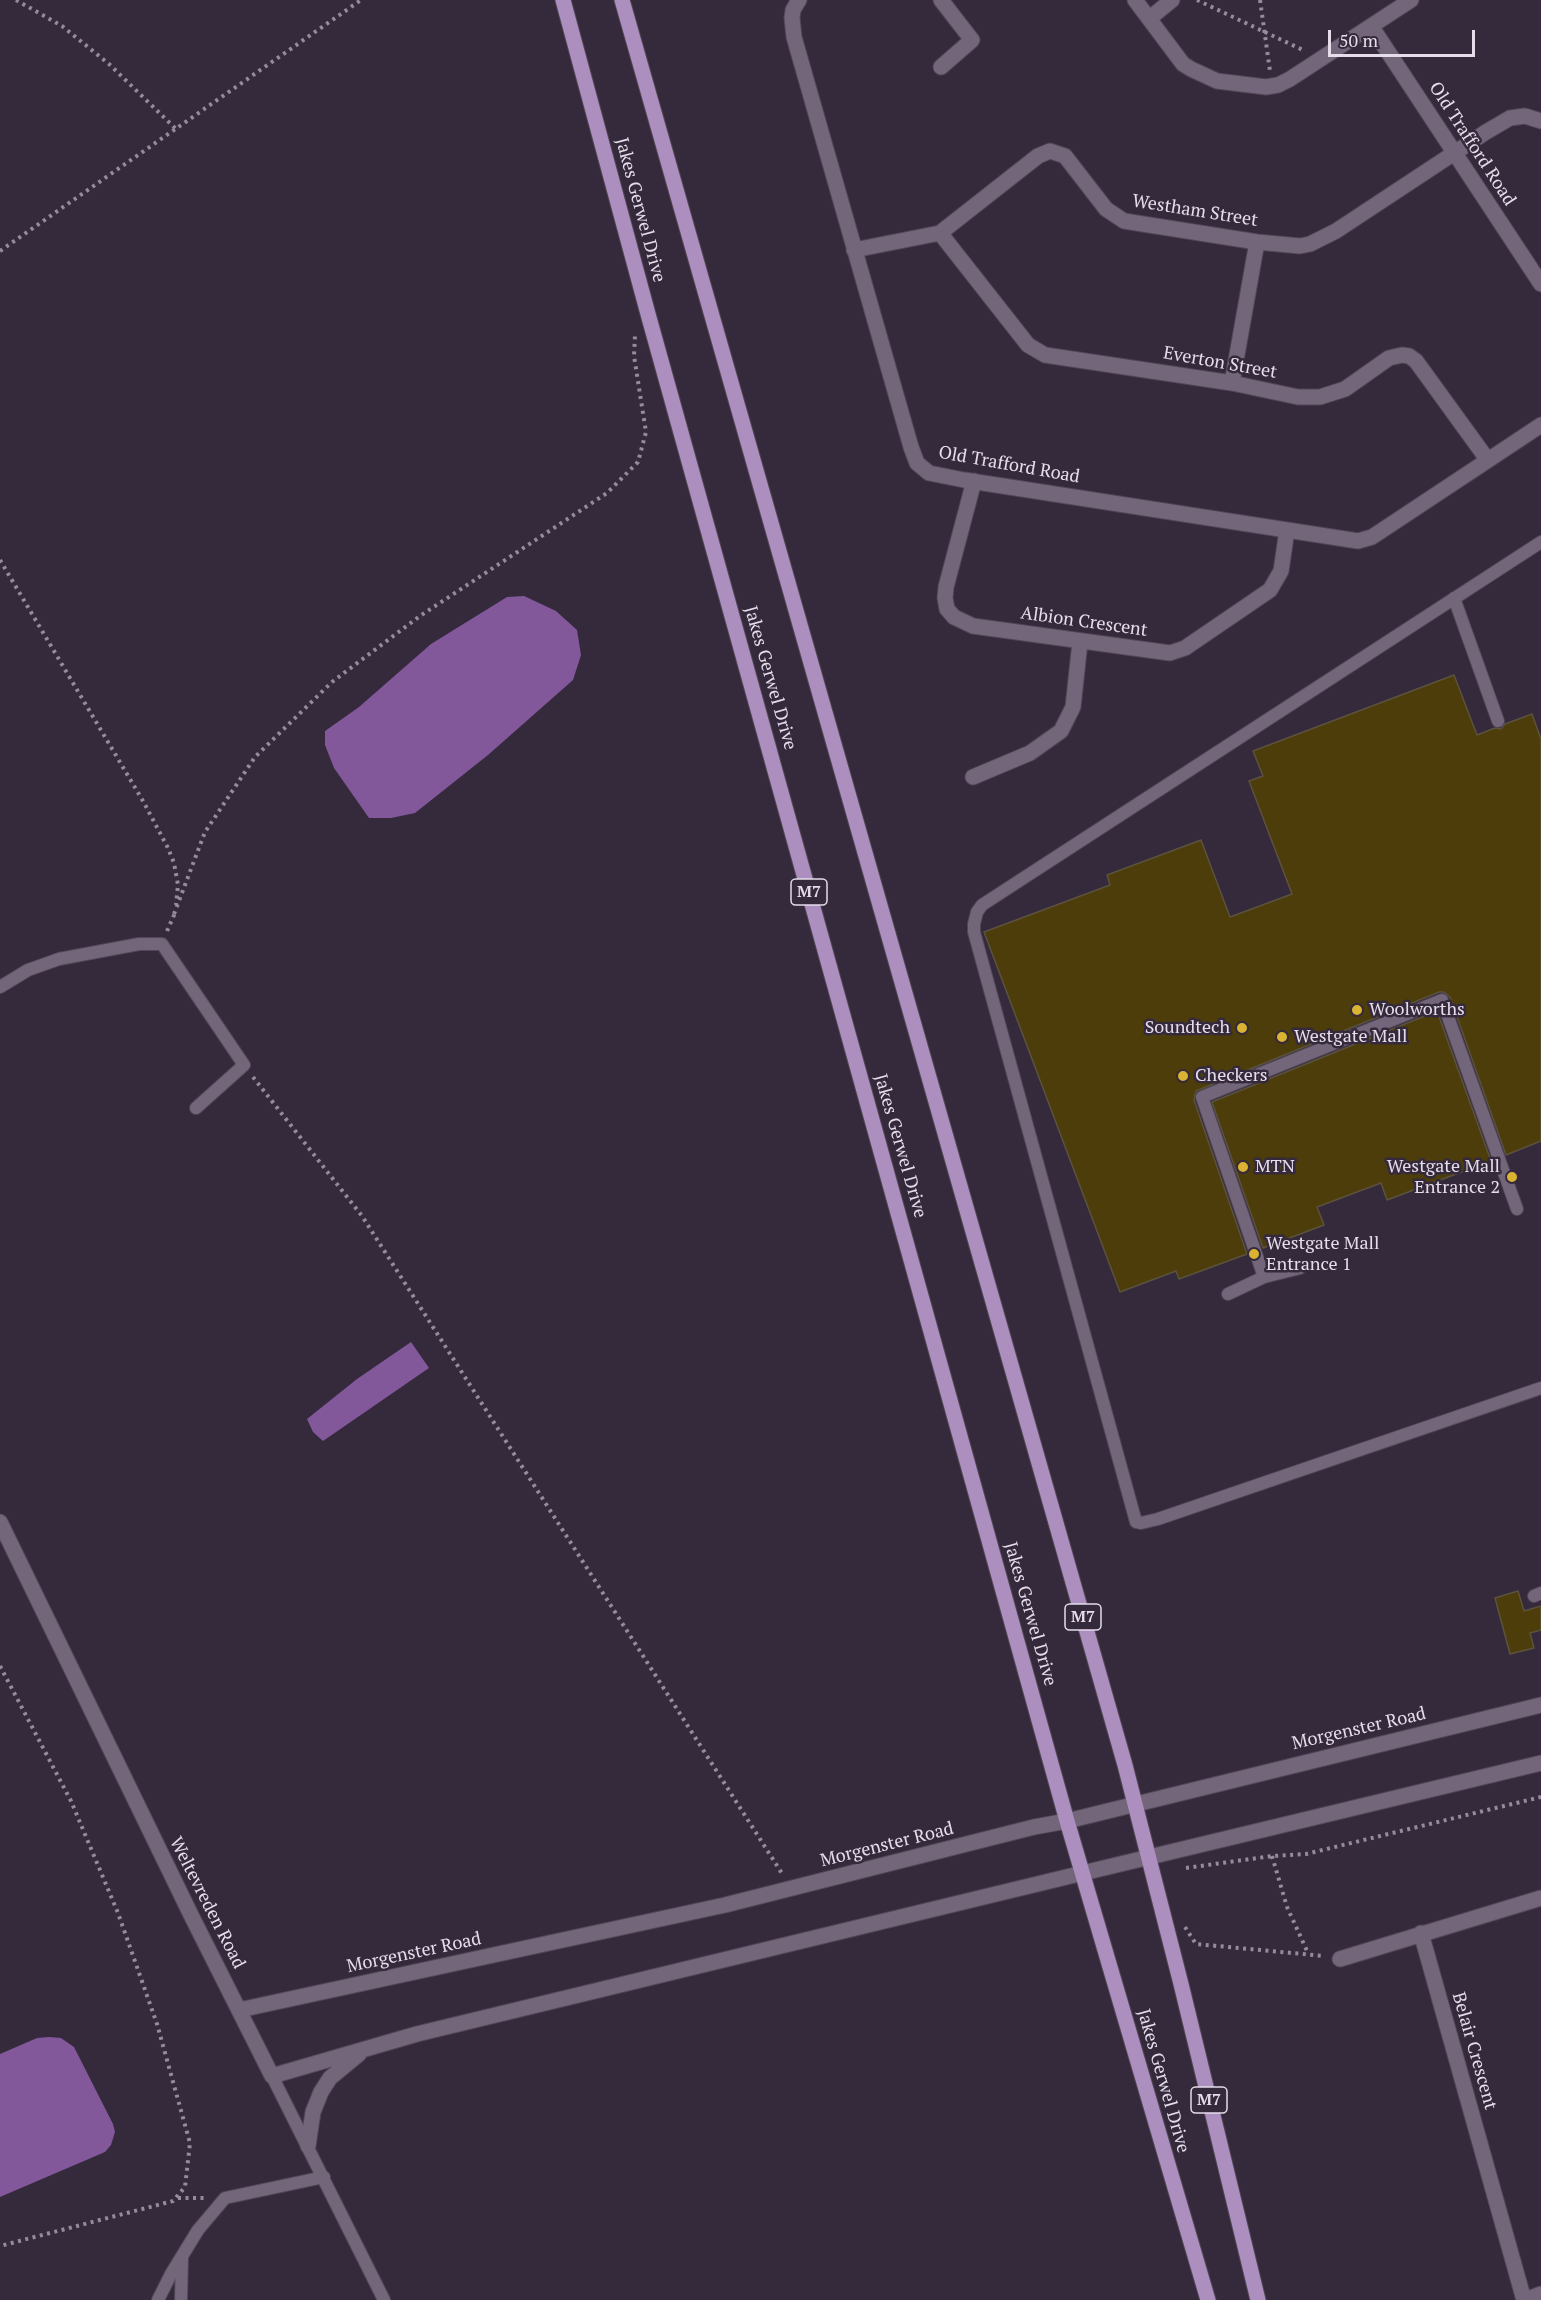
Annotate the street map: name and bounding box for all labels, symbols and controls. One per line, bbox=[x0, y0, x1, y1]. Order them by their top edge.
scale bar bbox=[1331, 18, 1478, 56]
text: 50 m bbox=[1339, 28, 1378, 52]
street label: Old Trafford Road bbox=[1424, 78, 1520, 210]
street label: Jakes Gerwel Drive bbox=[610, 135, 670, 285]
street label: Westham Street bbox=[1131, 190, 1259, 232]
street label: Everton Street bbox=[1162, 342, 1278, 384]
street label: Old Trafford Road bbox=[937, 442, 1081, 488]
street label: Albion Crescent bbox=[1019, 602, 1149, 642]
street label: Jakes Gerwel Drive bbox=[739, 604, 801, 752]
road number: M7 bbox=[791, 879, 827, 905]
place label: Woolworths bbox=[1369, 999, 1465, 1021]
marker: Woolworths bbox=[1350, 1003, 1364, 1017]
place label: Soundtech bbox=[1145, 1017, 1230, 1039]
marker: Soundtech bbox=[1235, 1021, 1249, 1035]
place label: Westgate Mall bbox=[1294, 1026, 1407, 1048]
marker: Westgate Mall bbox=[1275, 1030, 1289, 1044]
place label: Checkers bbox=[1195, 1065, 1267, 1087]
marker: Checkers bbox=[1176, 1069, 1190, 1083]
street label: Jakes Gerwel Drive bbox=[869, 1072, 931, 1220]
place label: MTN bbox=[1255, 1156, 1295, 1178]
place label: Westgate Mall Entrance 2 bbox=[1387, 1156, 1500, 1198]
marker: MTN bbox=[1236, 1160, 1250, 1174]
marker: Westgate Mall Entrance 2 bbox=[1505, 1170, 1519, 1184]
place label: Westgate Mall Entrance 1 bbox=[1266, 1233, 1379, 1276]
marker: Westgate Mall Entrance 1 bbox=[1247, 1247, 1261, 1261]
street label: Jakes Gerwel Drive bbox=[999, 1540, 1061, 1688]
road number: M7 bbox=[1065, 1604, 1101, 1630]
street label: Morgenster Road bbox=[1290, 1703, 1428, 1755]
street label: Morgenster Road bbox=[818, 1818, 956, 1872]
street label: Weltevreden Road bbox=[164, 1834, 250, 1972]
street label: Morgenster Road bbox=[345, 1928, 483, 1978]
street label: Belair Crescent bbox=[1447, 1990, 1501, 2112]
street label: Jakes Gerwel Drive bbox=[1132, 2007, 1194, 2155]
road number: M7 bbox=[1191, 2087, 1227, 2113]

